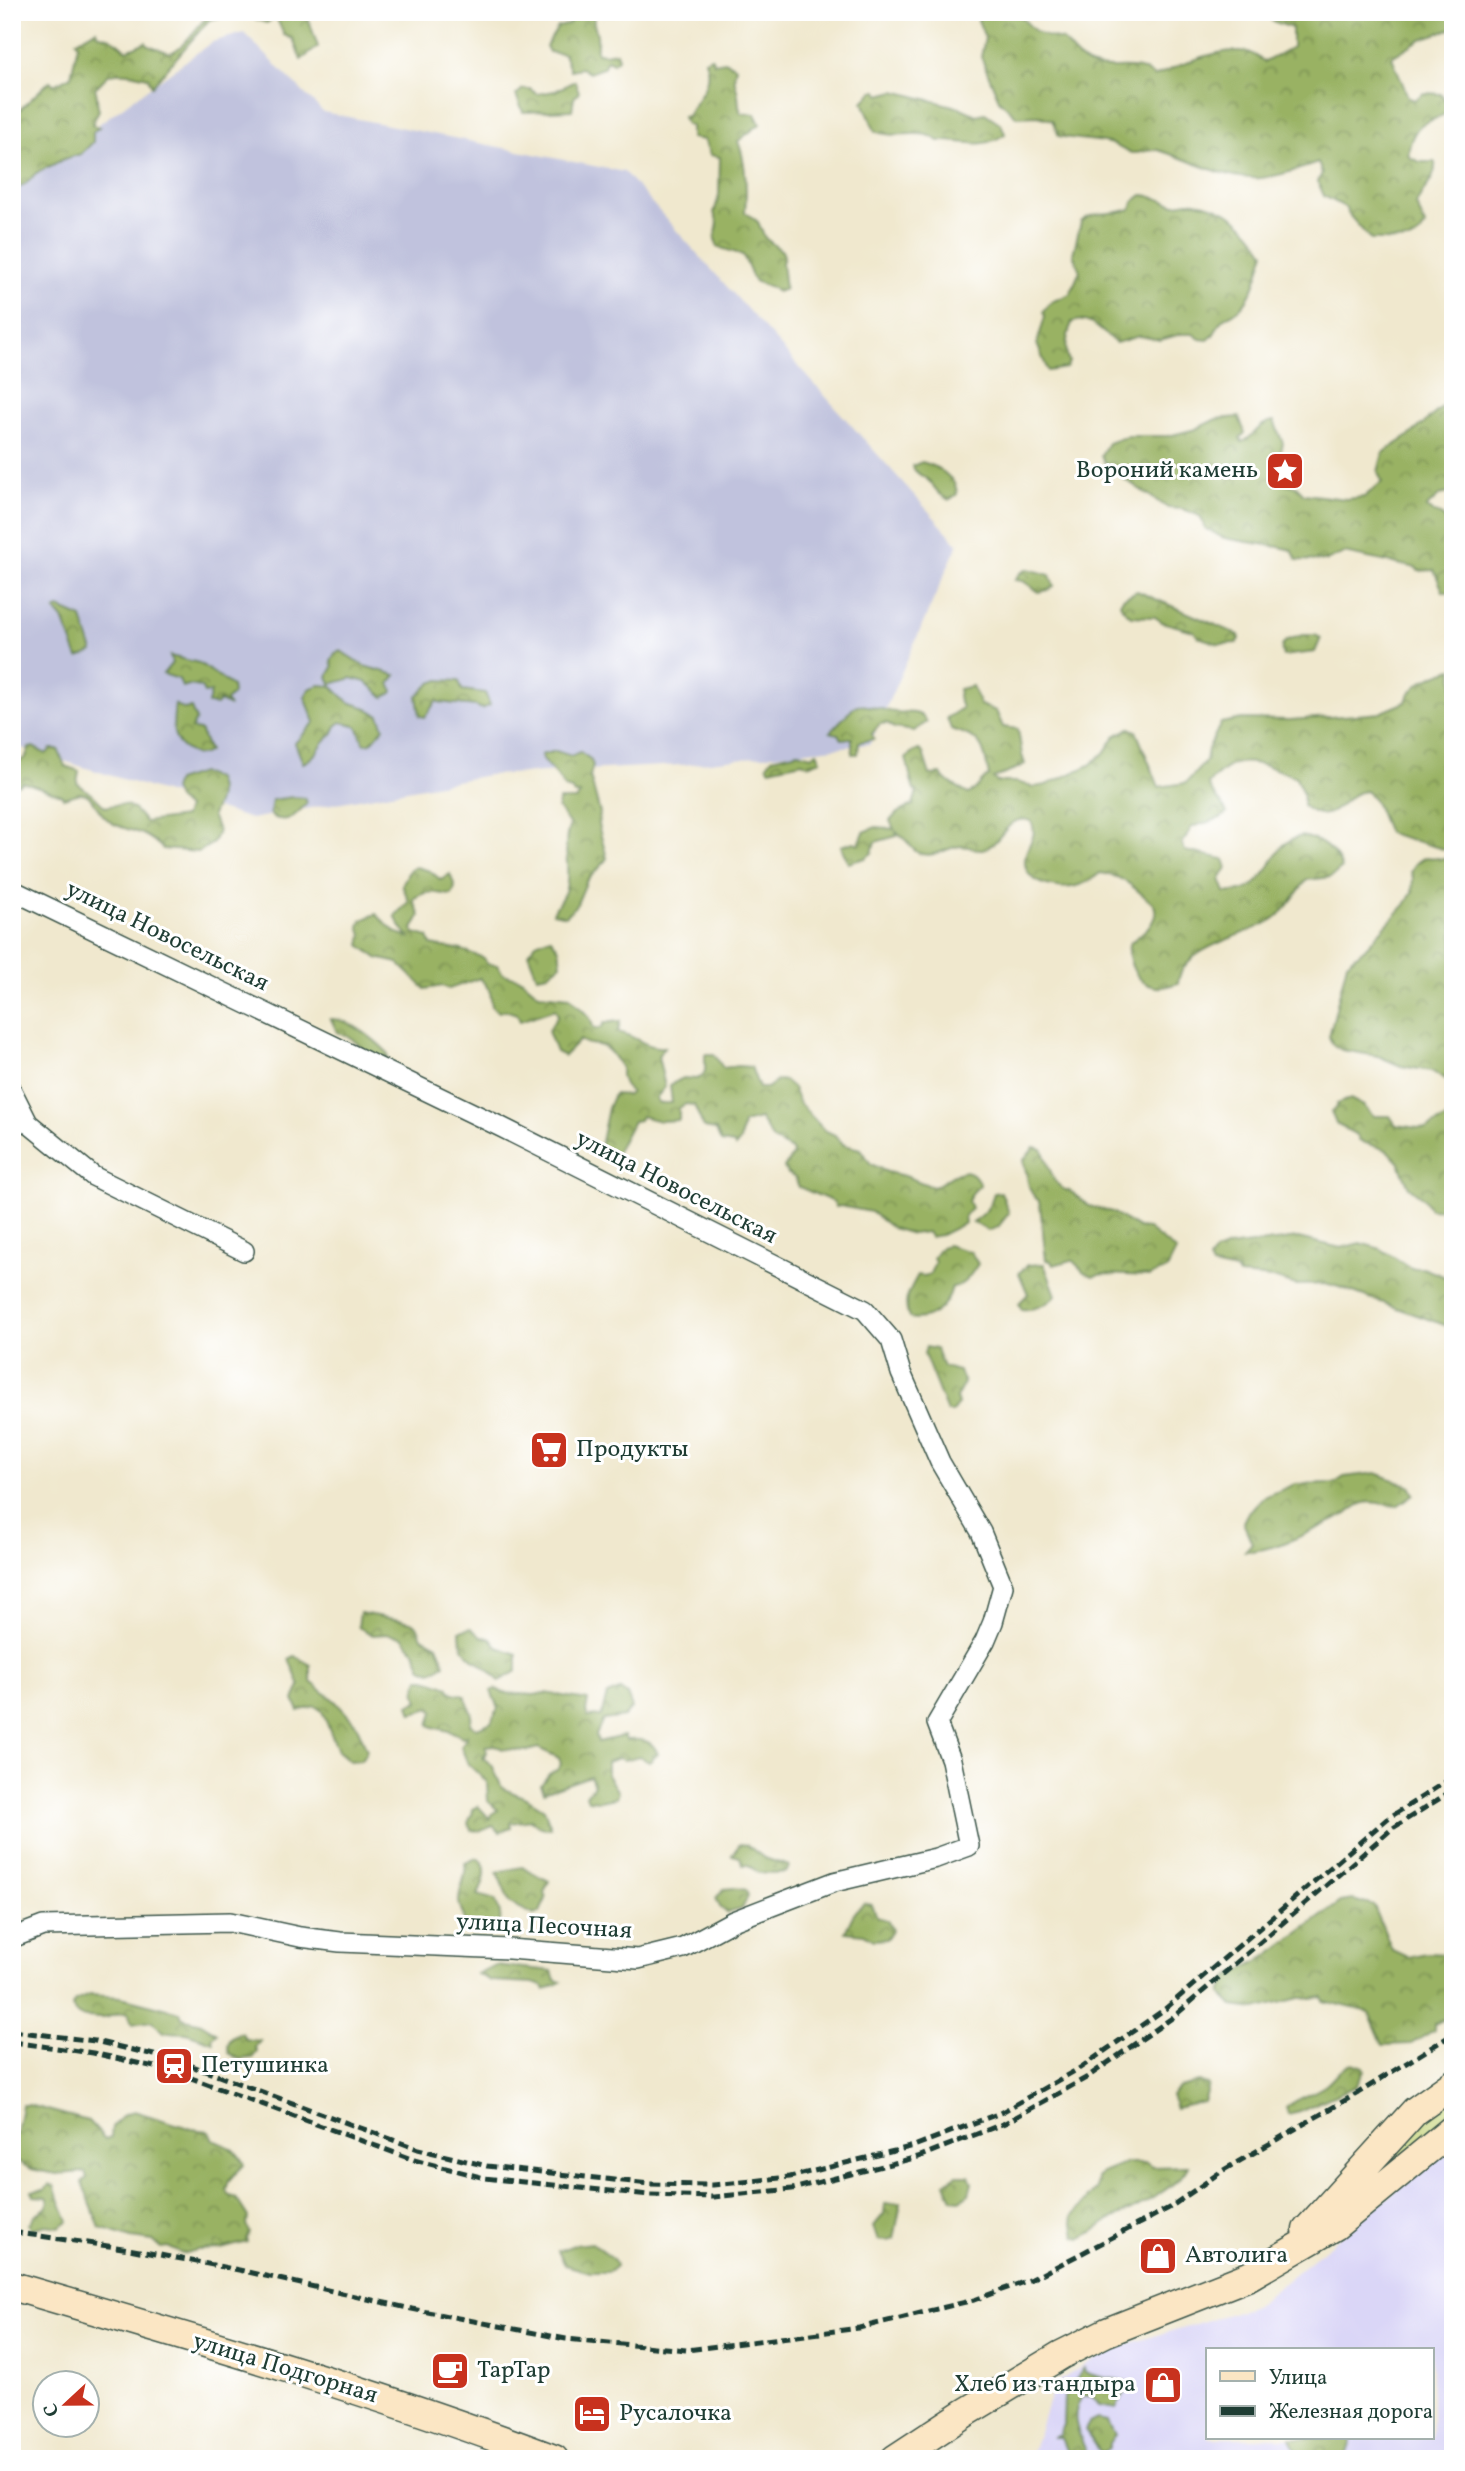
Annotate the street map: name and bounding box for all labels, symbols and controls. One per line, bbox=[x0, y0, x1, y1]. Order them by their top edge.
place icon: Вороний камень bbox=[1264, 450, 1306, 492]
place label: Вороний камень bbox=[1076, 454, 1258, 488]
street label: улица Новосельская bbox=[60, 873, 274, 1001]
street label: улица Новосельская bbox=[569, 1122, 783, 1254]
supermarket icon: Продукты bbox=[528, 1429, 570, 1471]
place label: Продукты bbox=[576, 1433, 688, 1467]
street label: улица Песочная bbox=[455, 1905, 633, 1949]
station icon: Петушинка bbox=[153, 2045, 195, 2087]
place label: Петушинка bbox=[201, 2049, 329, 2083]
shop icon: Автолига bbox=[1137, 2235, 1179, 2277]
place label: Автолига bbox=[1185, 2239, 1288, 2273]
street label: улица Подгорная bbox=[188, 2325, 382, 2413]
legend bbox=[1206, 2348, 1434, 2440]
cafe icon: ТарТар bbox=[429, 2350, 471, 2392]
place label: ТарТар bbox=[477, 2354, 551, 2388]
shop icon: Хлеб из тандыра bbox=[1142, 2364, 1184, 2406]
text: Улица bbox=[1269, 2364, 1327, 2393]
place label: Хлеб из тандыра bbox=[954, 2368, 1136, 2402]
north arrow bbox=[32, 2370, 102, 2440]
hotel icon: Русалочка bbox=[571, 2393, 613, 2435]
place label: Русалочка bbox=[619, 2397, 732, 2431]
text: Железная дорога bbox=[1269, 2398, 1433, 2427]
text: С bbox=[38, 2399, 66, 2420]

